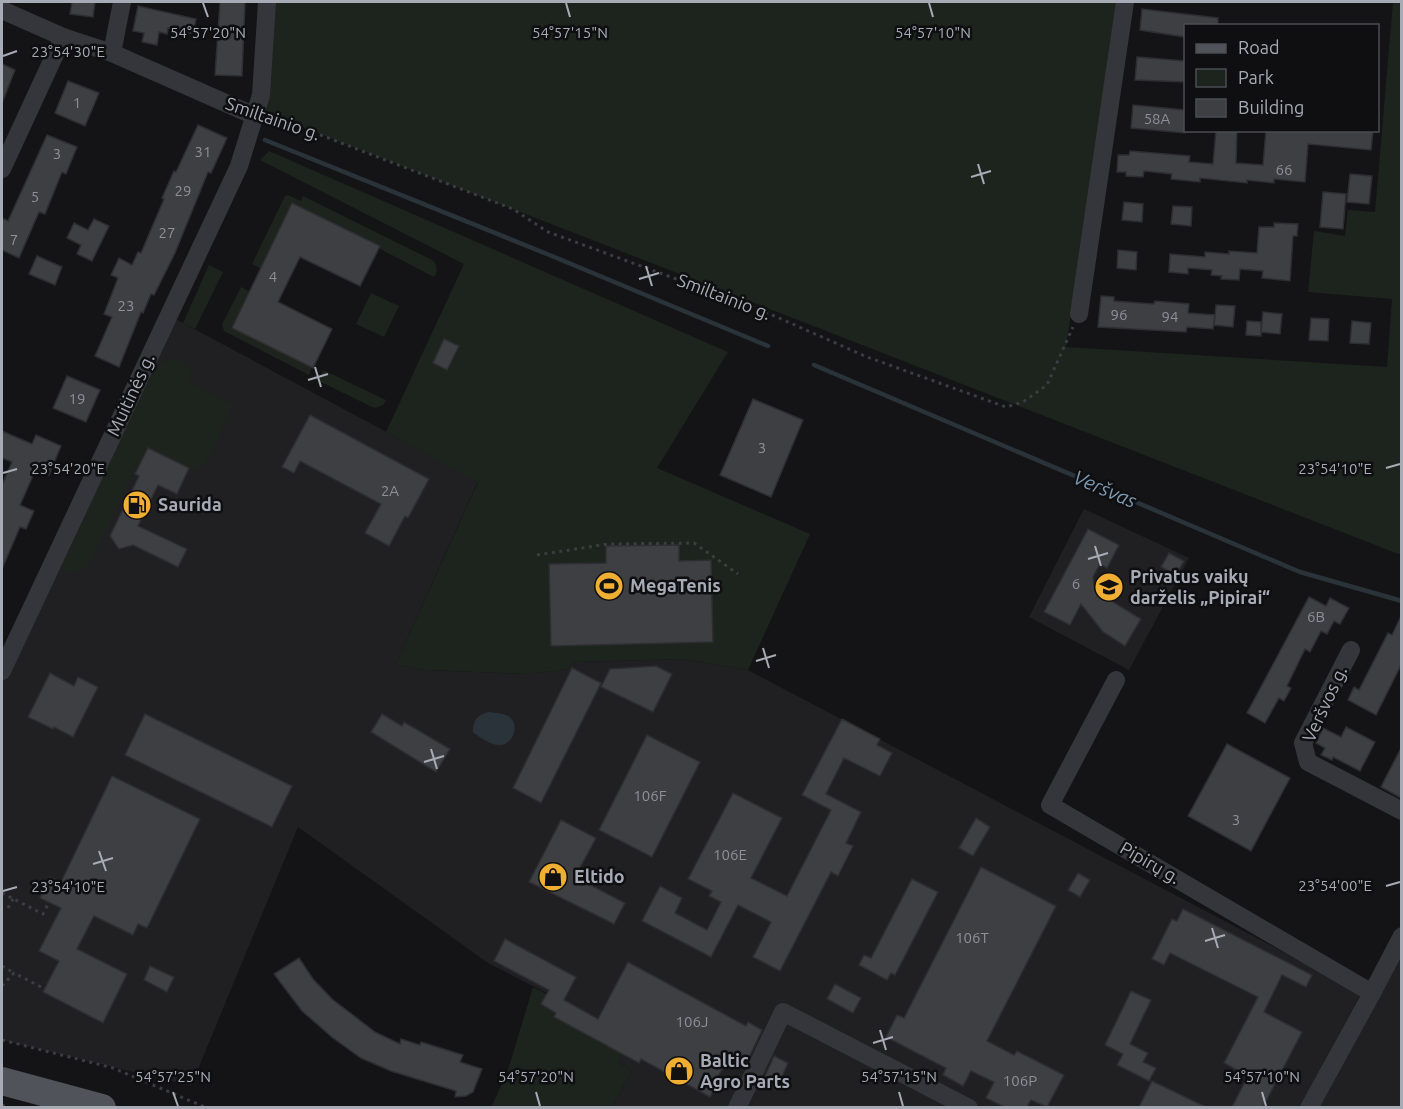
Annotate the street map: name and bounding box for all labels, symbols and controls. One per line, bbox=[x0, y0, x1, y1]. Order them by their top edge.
text: 54°57'20"N bbox=[170, 24, 246, 41]
text: 54°57'15"N bbox=[532, 24, 608, 41]
text: 54°57'10"N bbox=[895, 24, 971, 41]
legend bbox=[1184, 24, 1379, 132]
text: Road bbox=[1238, 37, 1280, 57]
text: 23°54'30"E bbox=[31, 43, 105, 60]
text: Park bbox=[1238, 67, 1274, 87]
street label: Smiltainio g. bbox=[223, 93, 323, 144]
house number: 1 bbox=[73, 94, 81, 111]
text: Building bbox=[1238, 97, 1304, 117]
house number: 58A bbox=[1144, 110, 1171, 127]
house number: 31 bbox=[195, 143, 211, 160]
house number: 3 bbox=[53, 145, 61, 162]
house number: 66 bbox=[1276, 161, 1292, 178]
house number: 29 bbox=[175, 182, 191, 199]
house number: 5 bbox=[31, 188, 39, 205]
house number: 27 bbox=[159, 224, 175, 241]
house number: 7 bbox=[10, 231, 18, 248]
house number: 4 bbox=[269, 268, 277, 285]
street label: Smiltainio g. bbox=[675, 269, 774, 323]
house number: 23 bbox=[118, 297, 134, 314]
house number: 96 bbox=[1111, 306, 1127, 323]
house number: 94 bbox=[1162, 308, 1178, 325]
street label: Muitinės g. bbox=[102, 350, 158, 439]
house number: 19 bbox=[69, 390, 85, 407]
house number: 3 bbox=[758, 439, 766, 456]
text: 23°54'20"E bbox=[31, 460, 105, 477]
text: 23°54'10"E bbox=[1298, 460, 1372, 477]
water label: Veršvas bbox=[1070, 465, 1141, 512]
house number: 2A bbox=[381, 482, 399, 499]
fuel station icon: Saurida bbox=[121, 489, 153, 521]
place label: Saurida bbox=[158, 494, 222, 514]
place label: Privatus vaikų darželis „Pipirai“ bbox=[1130, 566, 1270, 607]
sports icon: MegaTenis bbox=[593, 570, 625, 602]
school or university icon: Privatus vaikų darželis „Pipirai“ bbox=[1093, 571, 1125, 603]
place label: MegaTenis bbox=[630, 575, 721, 595]
house number: 6 bbox=[1072, 575, 1080, 592]
house number: 6B bbox=[1307, 608, 1325, 625]
street label: Veršvos g. bbox=[1298, 662, 1350, 745]
house number: 106F bbox=[633, 787, 667, 804]
house number: 3 bbox=[1232, 811, 1240, 828]
street label: Pipirų g. bbox=[1117, 837, 1184, 887]
house number: 106E bbox=[713, 846, 747, 863]
shop icon: Eltido bbox=[537, 861, 569, 893]
place label: Eltido bbox=[574, 866, 625, 886]
text: 23°54'00"E bbox=[1298, 877, 1372, 894]
text: 23°54'10"E bbox=[31, 878, 105, 895]
house number: 106T bbox=[955, 929, 990, 946]
house number: 106J bbox=[676, 1013, 708, 1030]
place label: Baltic Agro Parts bbox=[700, 1050, 790, 1091]
shop icon: Baltic Agro Parts bbox=[663, 1055, 695, 1087]
text: 54°57'25"N bbox=[135, 1068, 211, 1085]
text: 54°57'20"N bbox=[498, 1068, 574, 1085]
text: 54°57'15"N bbox=[861, 1068, 937, 1085]
text: 54°57'10"N bbox=[1224, 1068, 1300, 1085]
house number: 106P bbox=[1003, 1072, 1037, 1089]

